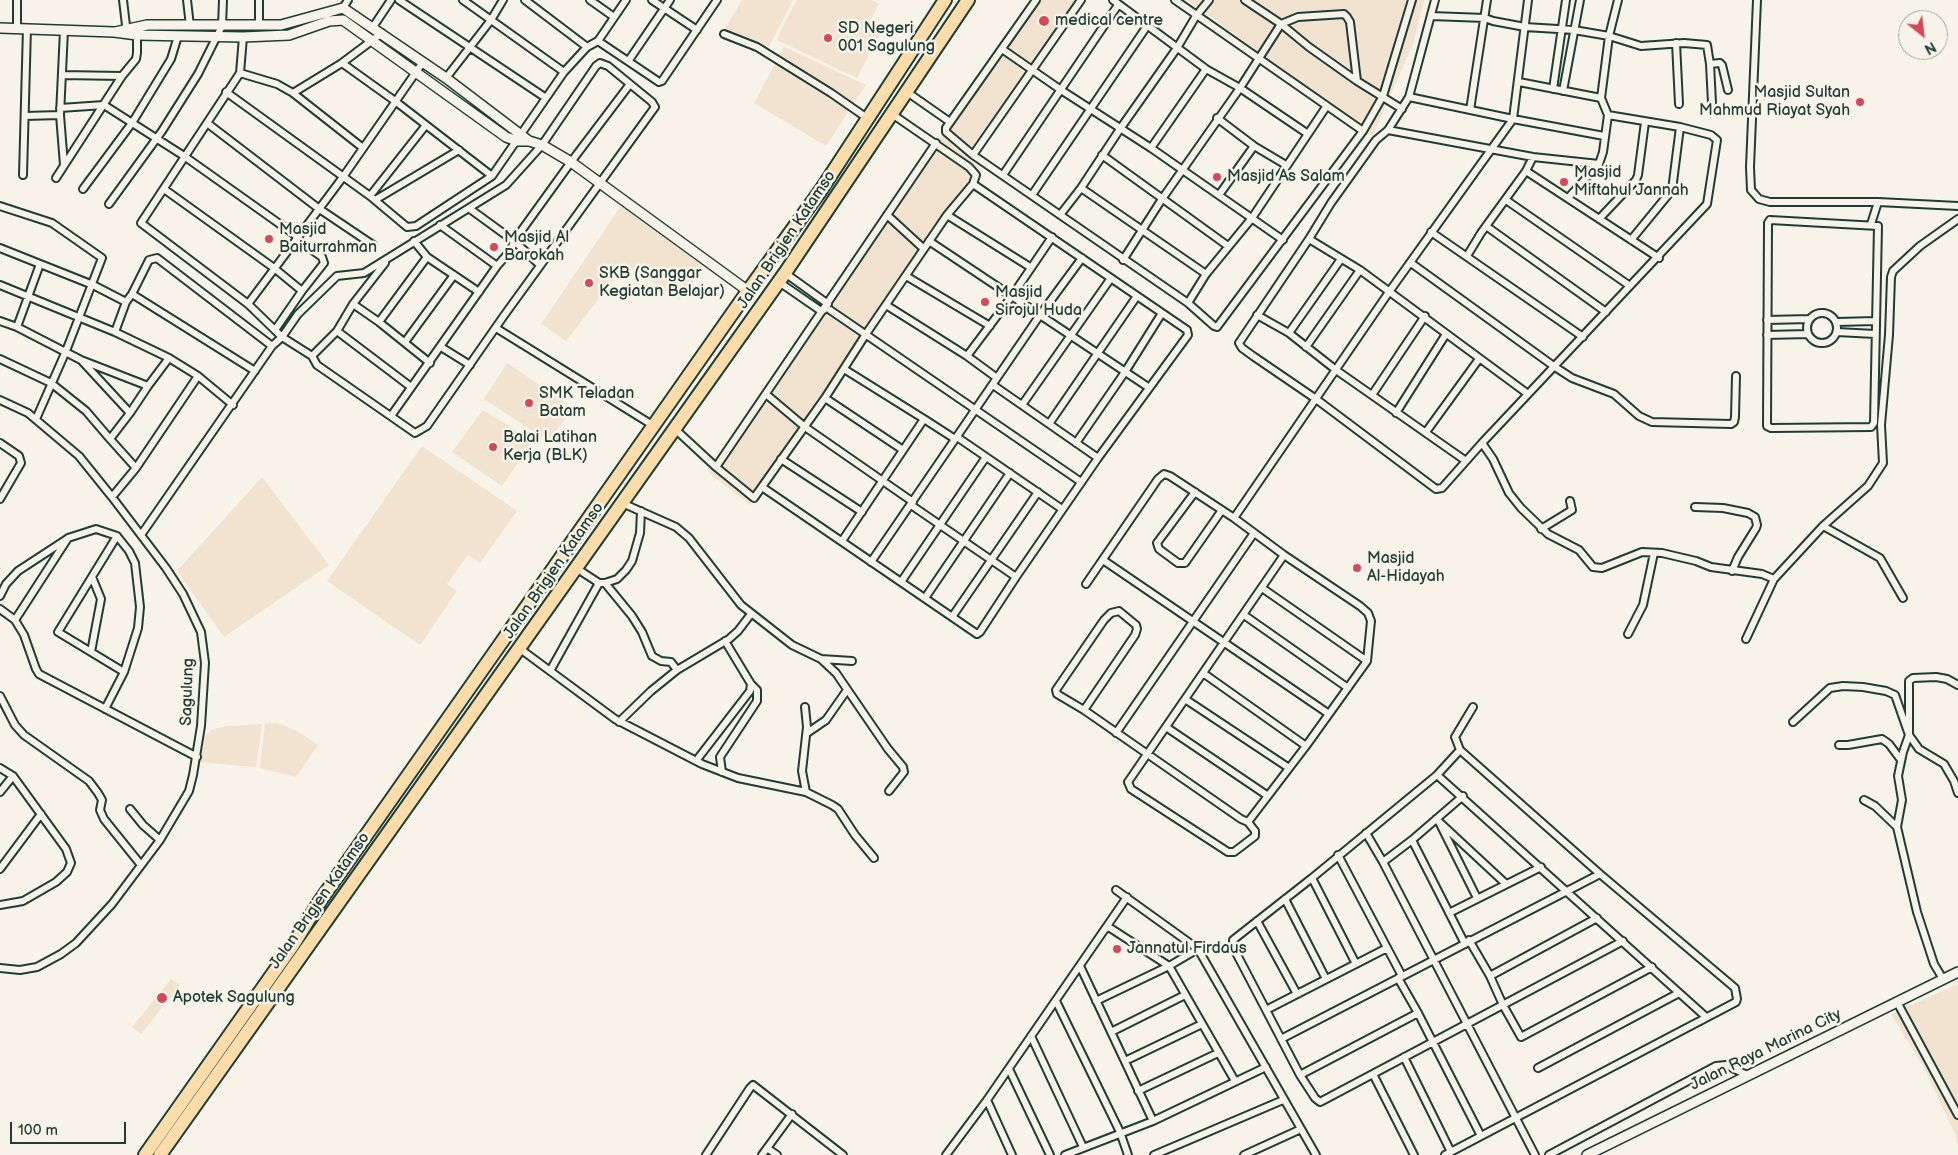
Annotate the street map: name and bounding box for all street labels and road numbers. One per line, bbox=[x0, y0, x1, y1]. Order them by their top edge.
street label: Jalan Brigjen Katamso bbox=[734, 167, 840, 313]
street label: Jalan Brigjen Katamso bbox=[500, 499, 608, 643]
street label: Sagulung bbox=[177, 658, 199, 726]
street label: Jalan Brigjen Katamso bbox=[266, 829, 374, 973]
street label: Jalan Raya Marina City bbox=[1687, 1005, 1845, 1095]

